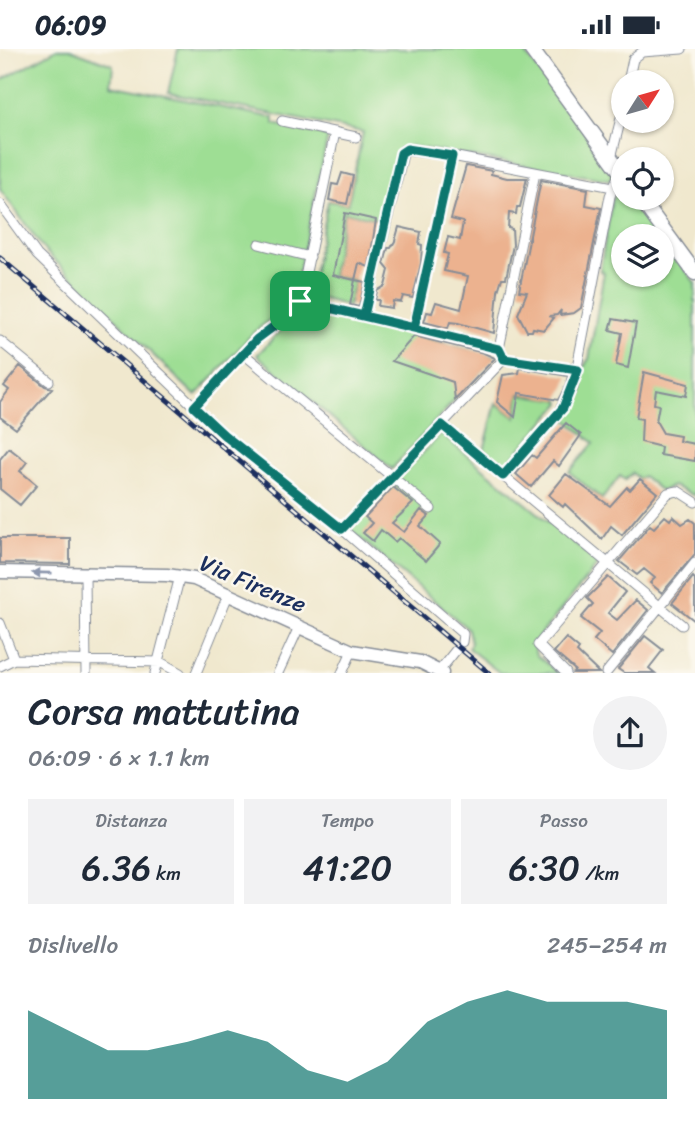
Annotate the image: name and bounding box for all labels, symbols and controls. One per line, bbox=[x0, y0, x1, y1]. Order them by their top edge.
text: 06:09 bbox=[35, 2, 106, 48]
north arrow bbox=[611, 70, 674, 133]
map controls bbox=[611, 70, 674, 287]
button: locate bbox=[611, 147, 674, 210]
button: layers bbox=[611, 224, 674, 287]
pin bbox=[270, 271, 330, 331]
icon: arrive bbox=[281, 282, 319, 320]
street label: Via Firenze bbox=[193, 543, 313, 625]
one-way arrow bbox=[31, 567, 53, 579]
text: Corsa mattutina bbox=[28, 678, 300, 745]
button: share bbox=[593, 696, 667, 770]
text: 06:09 · 6 × 1.1 km bbox=[28, 738, 210, 779]
text: Distanza bbox=[95, 804, 167, 837]
text: Tempo bbox=[321, 804, 374, 837]
text: Passo bbox=[540, 804, 588, 837]
text: 6.36 bbox=[82, 837, 151, 899]
text: 41:20 bbox=[303, 837, 392, 899]
text: 6:30 bbox=[508, 837, 580, 899]
text: km bbox=[151, 857, 181, 890]
text: /km bbox=[580, 857, 619, 890]
text: Dislivello bbox=[28, 925, 118, 966]
text: 245–254 m bbox=[547, 925, 667, 966]

